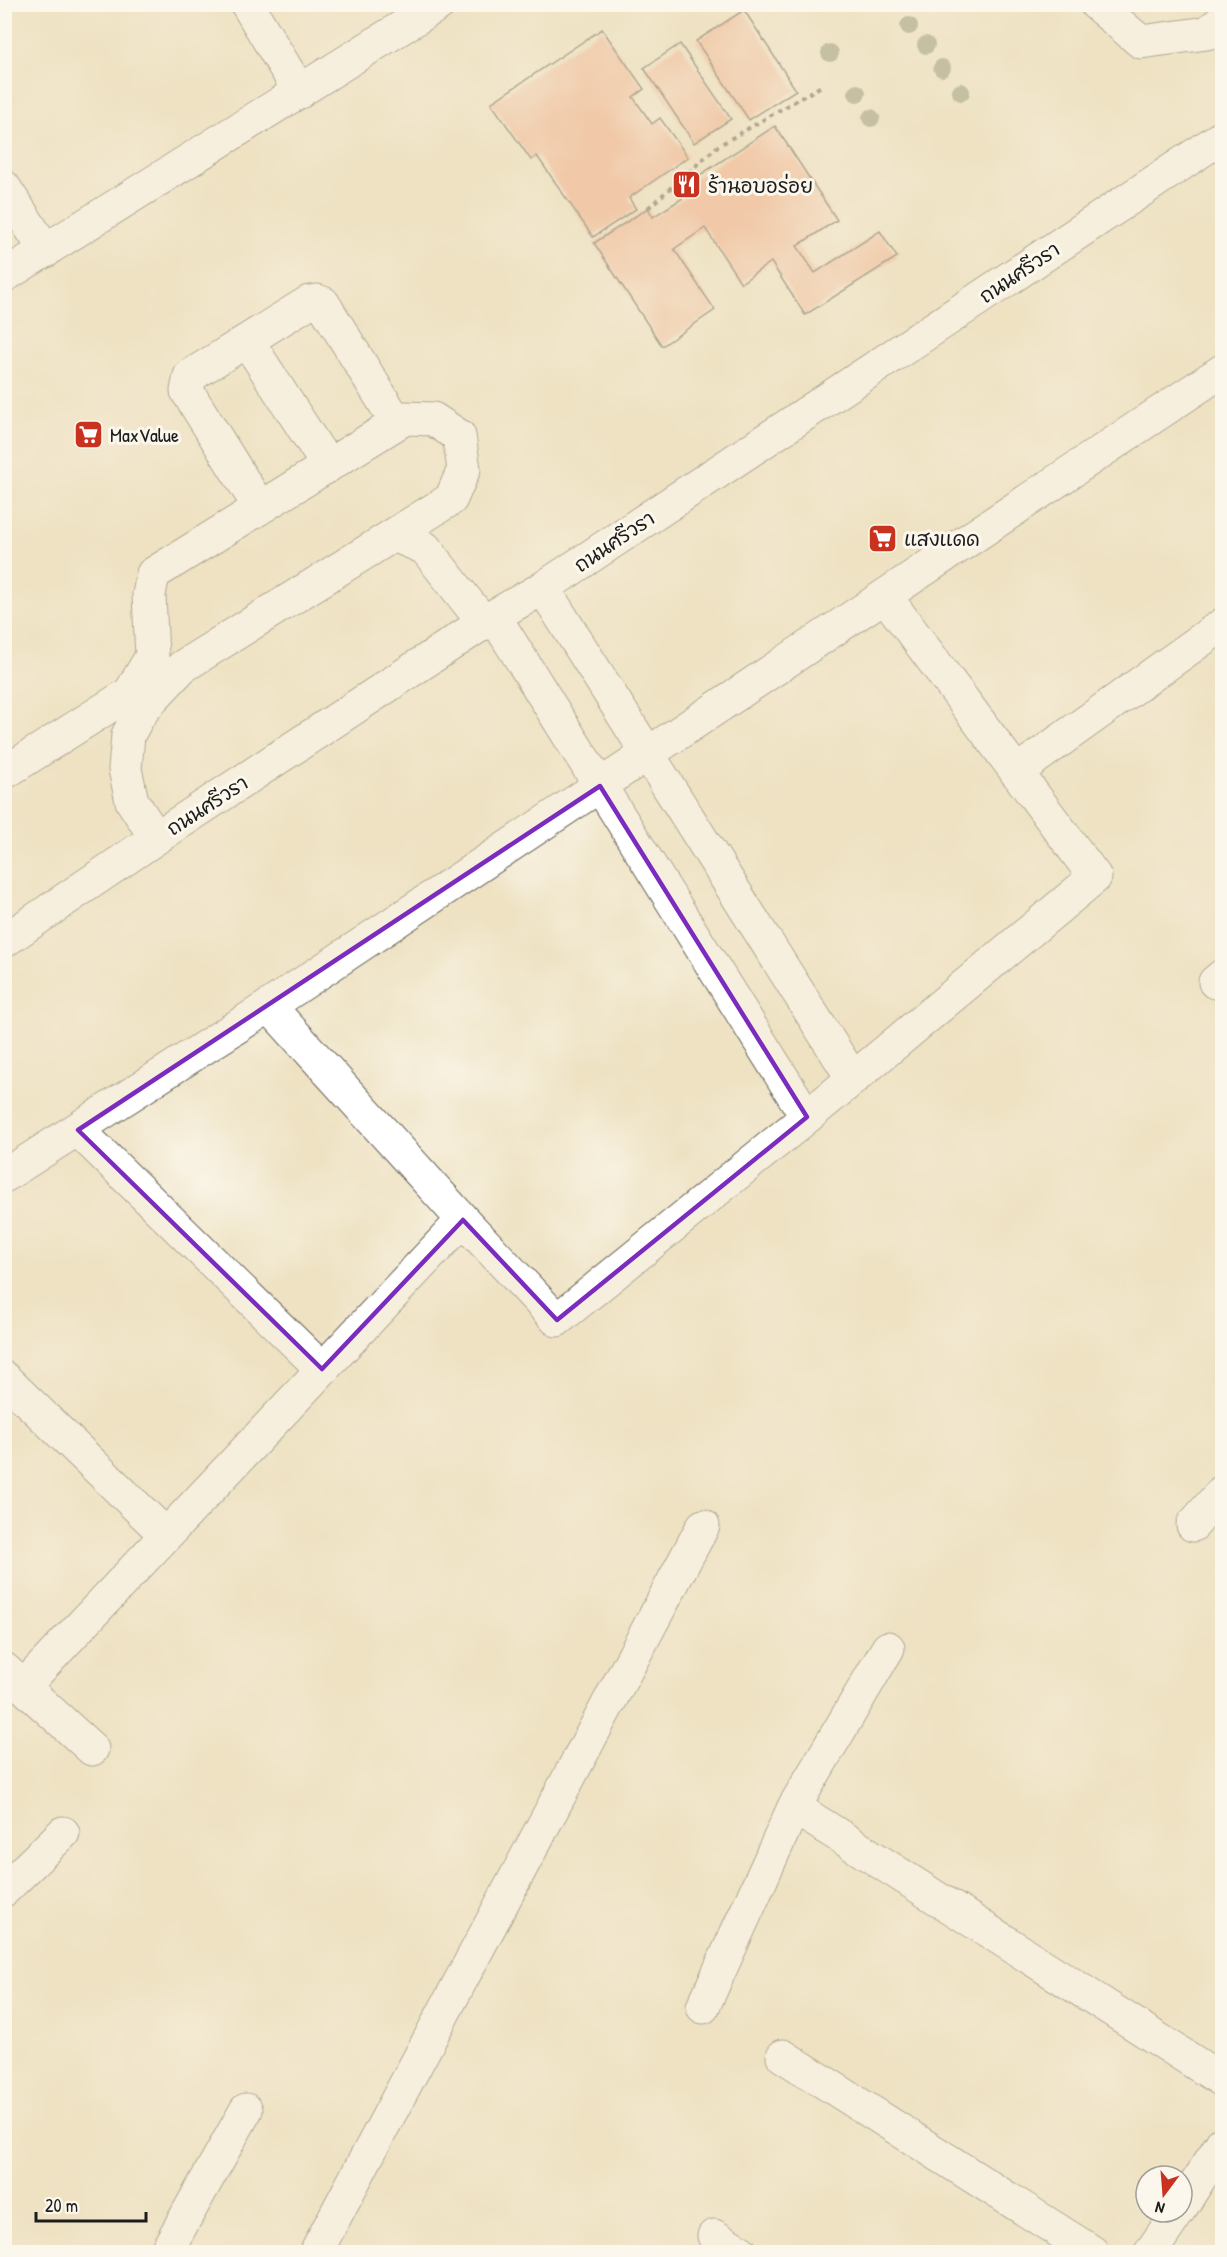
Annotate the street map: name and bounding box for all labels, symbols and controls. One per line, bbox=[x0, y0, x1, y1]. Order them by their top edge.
restaurant icon: ร้านอบอร่อย bbox=[671, 169, 703, 201]
place label: ร้านอบอร่อย bbox=[708, 172, 813, 199]
street label: ถนนศรีวรา bbox=[973, 235, 1065, 309]
supermarket icon: MaxValue bbox=[73, 418, 105, 450]
place label: MaxValue bbox=[110, 421, 179, 448]
street label: ถนนศรีวรา bbox=[568, 504, 660, 578]
supermarket icon: แสงแดด bbox=[867, 522, 899, 554]
place label: แสงแดด bbox=[904, 525, 980, 552]
street label: ถนนศรีวรา bbox=[161, 769, 253, 841]
north arrow bbox=[1134, 2164, 1194, 2224]
scale bar bbox=[36, 2185, 146, 2223]
text: 20 m bbox=[45, 2193, 78, 2218]
text: N bbox=[1152, 2197, 1167, 2220]

